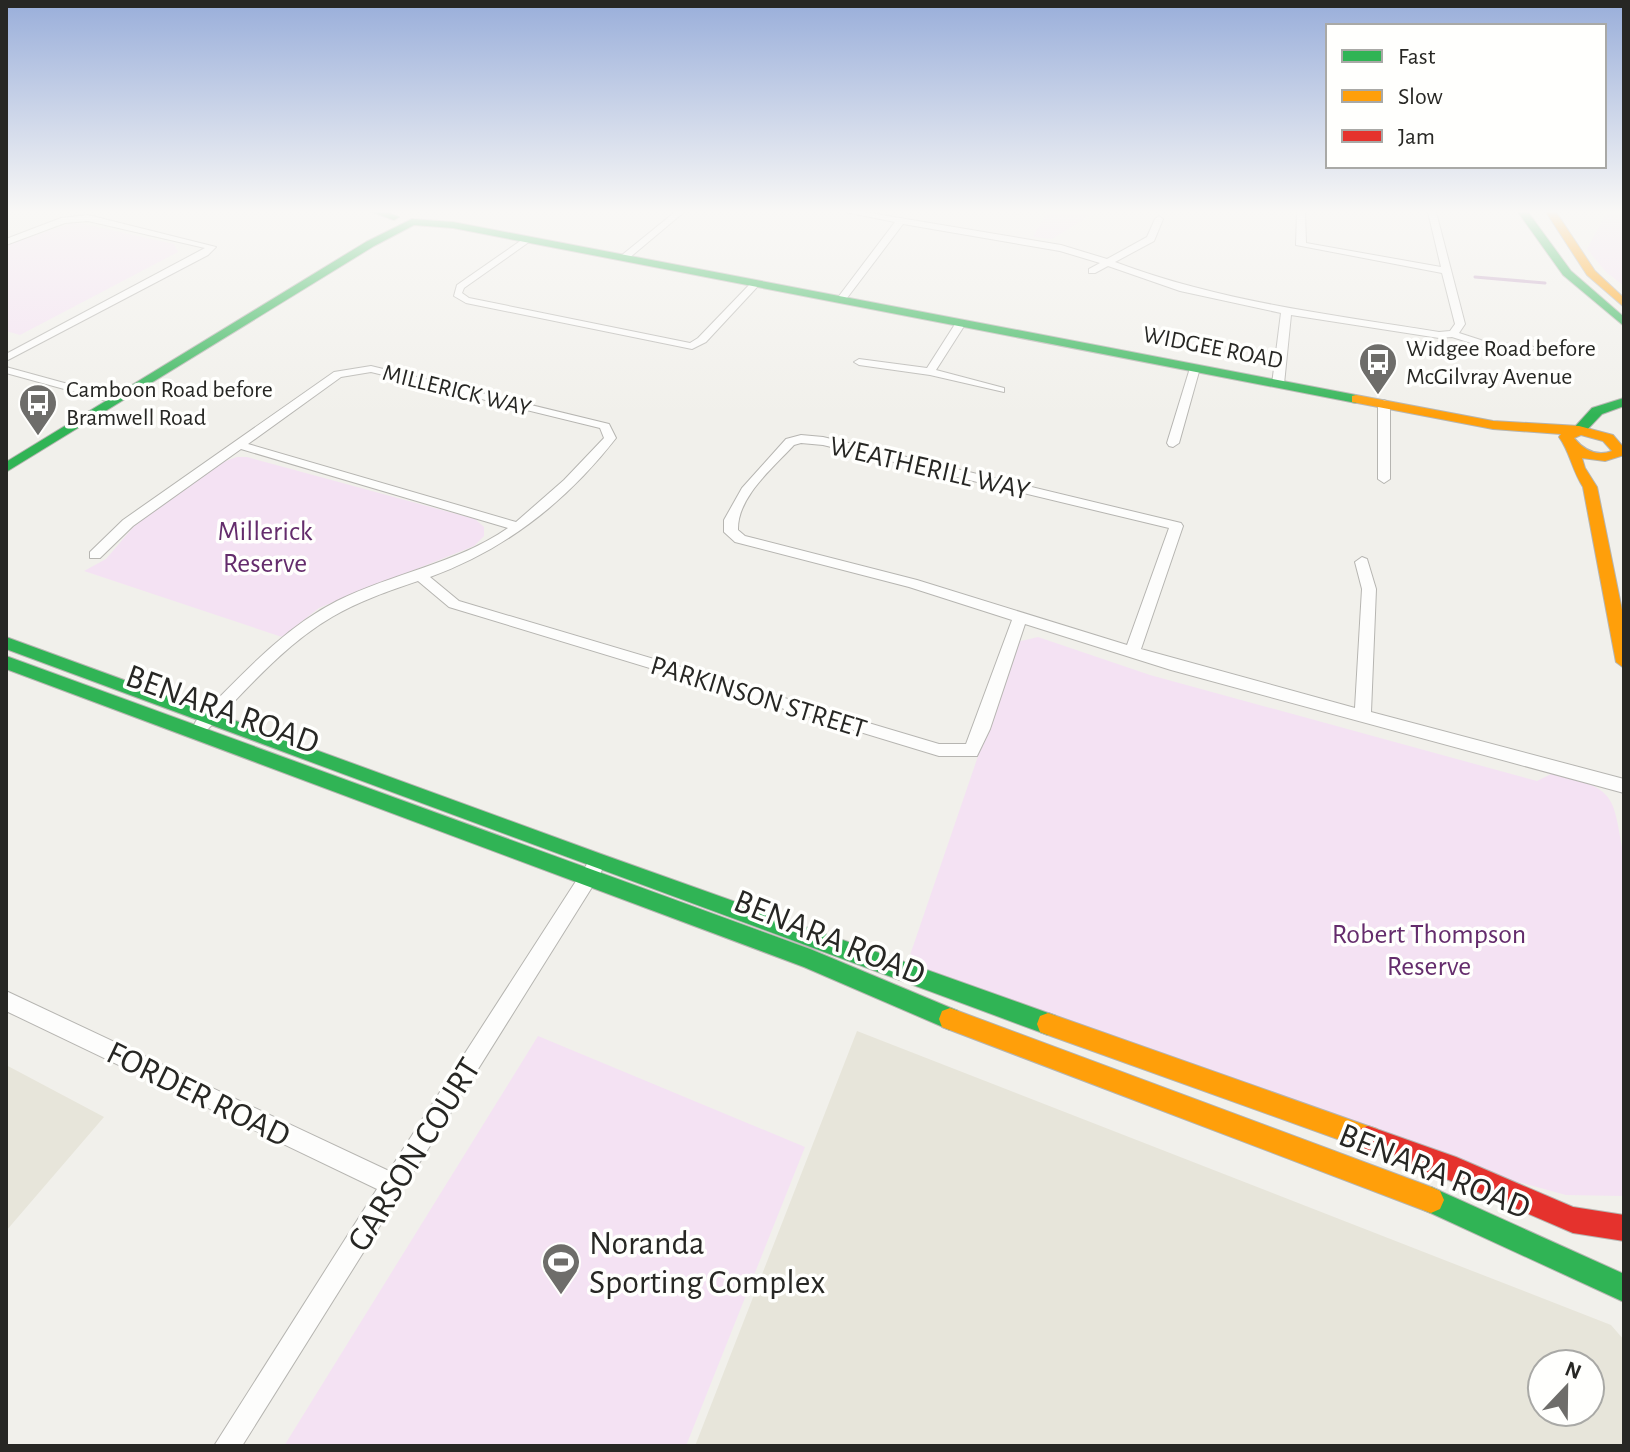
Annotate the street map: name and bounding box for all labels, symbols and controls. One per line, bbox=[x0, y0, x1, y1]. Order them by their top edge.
legend bbox=[1326, 24, 1606, 168]
text: Fast bbox=[1398, 45, 1436, 69]
text: Slow bbox=[1398, 85, 1443, 109]
text: Jam bbox=[1398, 125, 1435, 149]
street label: WIDGEE ROAD bbox=[1141, 323, 1285, 373]
place label: Widgee Road before McGilvray Avenue bbox=[1406, 337, 1596, 389]
bus stop icon: Widgee Road before McGilvray Avenue bbox=[1357, 341, 1399, 396]
street label: MILLERICK WAY bbox=[380, 361, 534, 421]
place label: Camboon Road before Bramwell Road bbox=[66, 378, 273, 430]
bus stop icon: Camboon Road before Bramwell Road bbox=[17, 382, 59, 437]
street label: WEATHERILL WAY bbox=[827, 432, 1033, 506]
park label: Millerick Reserve bbox=[218, 518, 313, 578]
street label: PARKINSON STREET bbox=[647, 652, 870, 744]
street label: BENARA ROAD bbox=[121, 659, 323, 761]
street label: BENARA ROAD bbox=[729, 884, 930, 992]
park label: Robert Thompson Reserve bbox=[1332, 921, 1526, 981]
street label: FORDER ROAD bbox=[101, 1036, 295, 1154]
street label: GARSON COURT bbox=[342, 1053, 487, 1257]
street label: BENARA ROAD bbox=[1334, 1118, 1535, 1226]
place label: Noranda Sporting Complex bbox=[589, 1227, 825, 1300]
sports icon: Noranda Sporting Complex bbox=[540, 1241, 582, 1296]
north arrow bbox=[1526, 1348, 1606, 1428]
text: N bbox=[1562, 1357, 1584, 1383]

